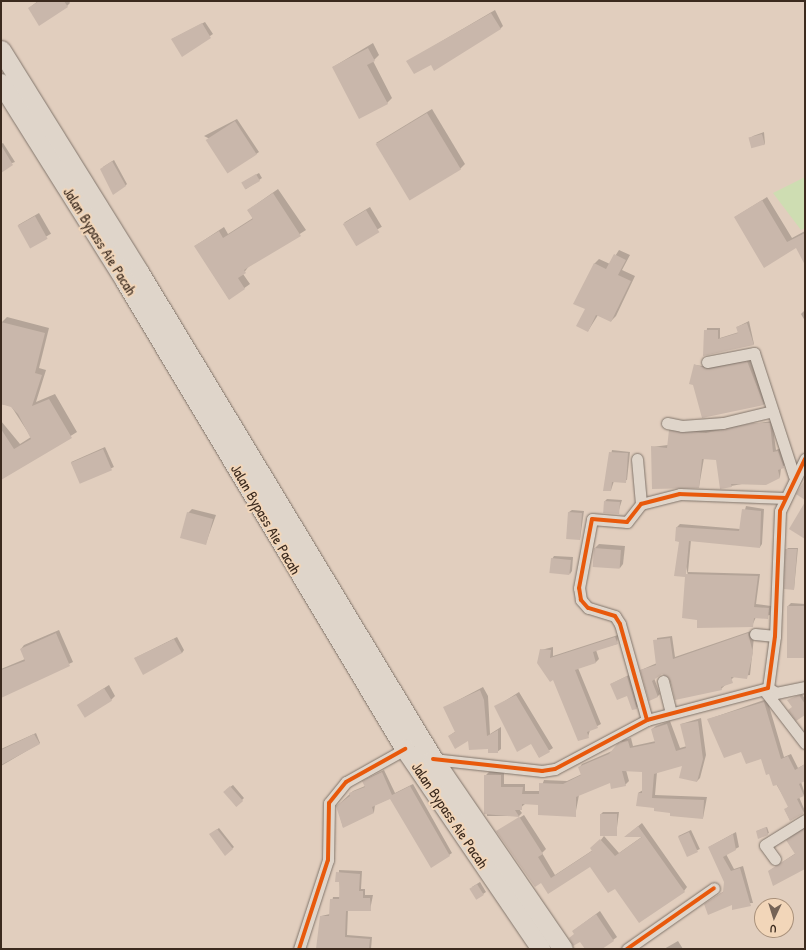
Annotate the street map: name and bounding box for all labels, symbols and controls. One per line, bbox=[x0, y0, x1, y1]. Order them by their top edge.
street label: Jalan Bypass Aie Pacah bbox=[60, 184, 140, 298]
street label: Jalan Bypass Aie Pacah bbox=[227, 461, 305, 577]
street label: Jalan Bypass Aie Pacah bbox=[408, 759, 492, 871]
north arrow bbox=[754, 898, 794, 938]
text: U bbox=[770, 922, 777, 936]

